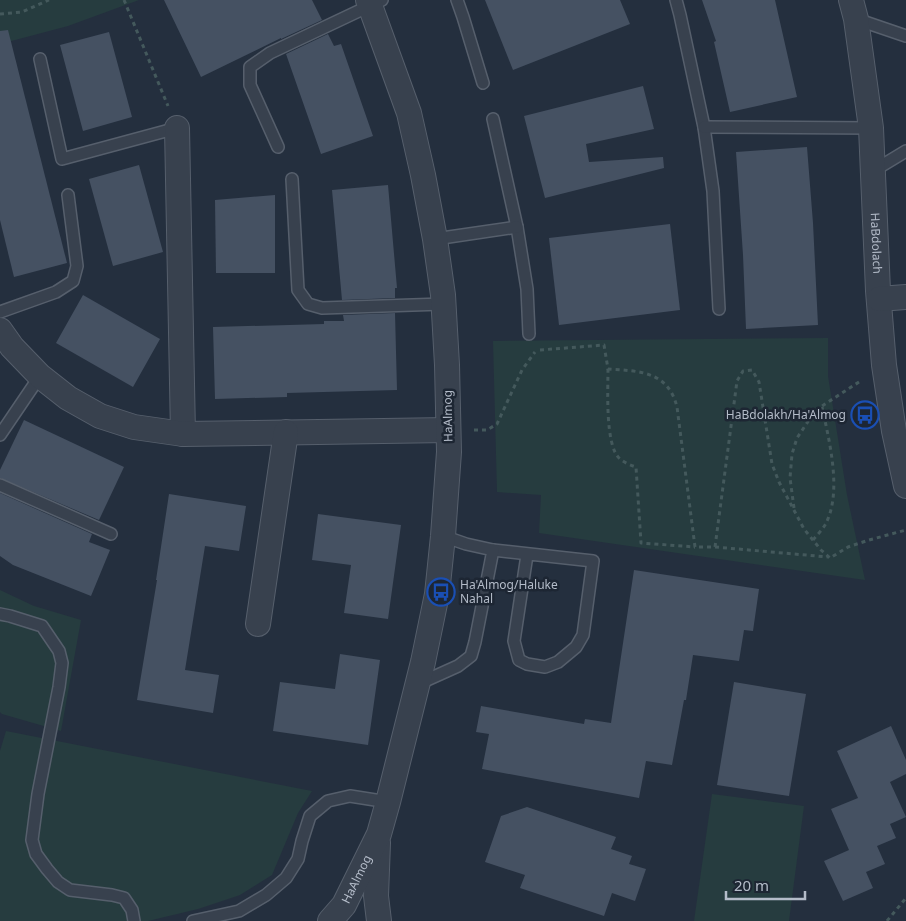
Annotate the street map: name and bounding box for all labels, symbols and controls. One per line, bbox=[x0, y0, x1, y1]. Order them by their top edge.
street label: HaBdolach bbox=[867, 212, 886, 274]
street label: HaAlmog bbox=[439, 390, 456, 442]
bus stop icon: HaBdolakh/Ha'Almog bbox=[850, 400, 880, 430]
place label: HaBdolakh/Ha'Almog bbox=[726, 406, 846, 423]
place label: Ha'Almog/Haluke Nahal bbox=[460, 576, 558, 607]
bus stop icon: Ha'Almog/Haluke Nahal bbox=[426, 577, 456, 607]
street label: HaAlmog bbox=[337, 852, 375, 906]
scale bar bbox=[726, 868, 805, 900]
text: 20 m bbox=[734, 875, 769, 895]

